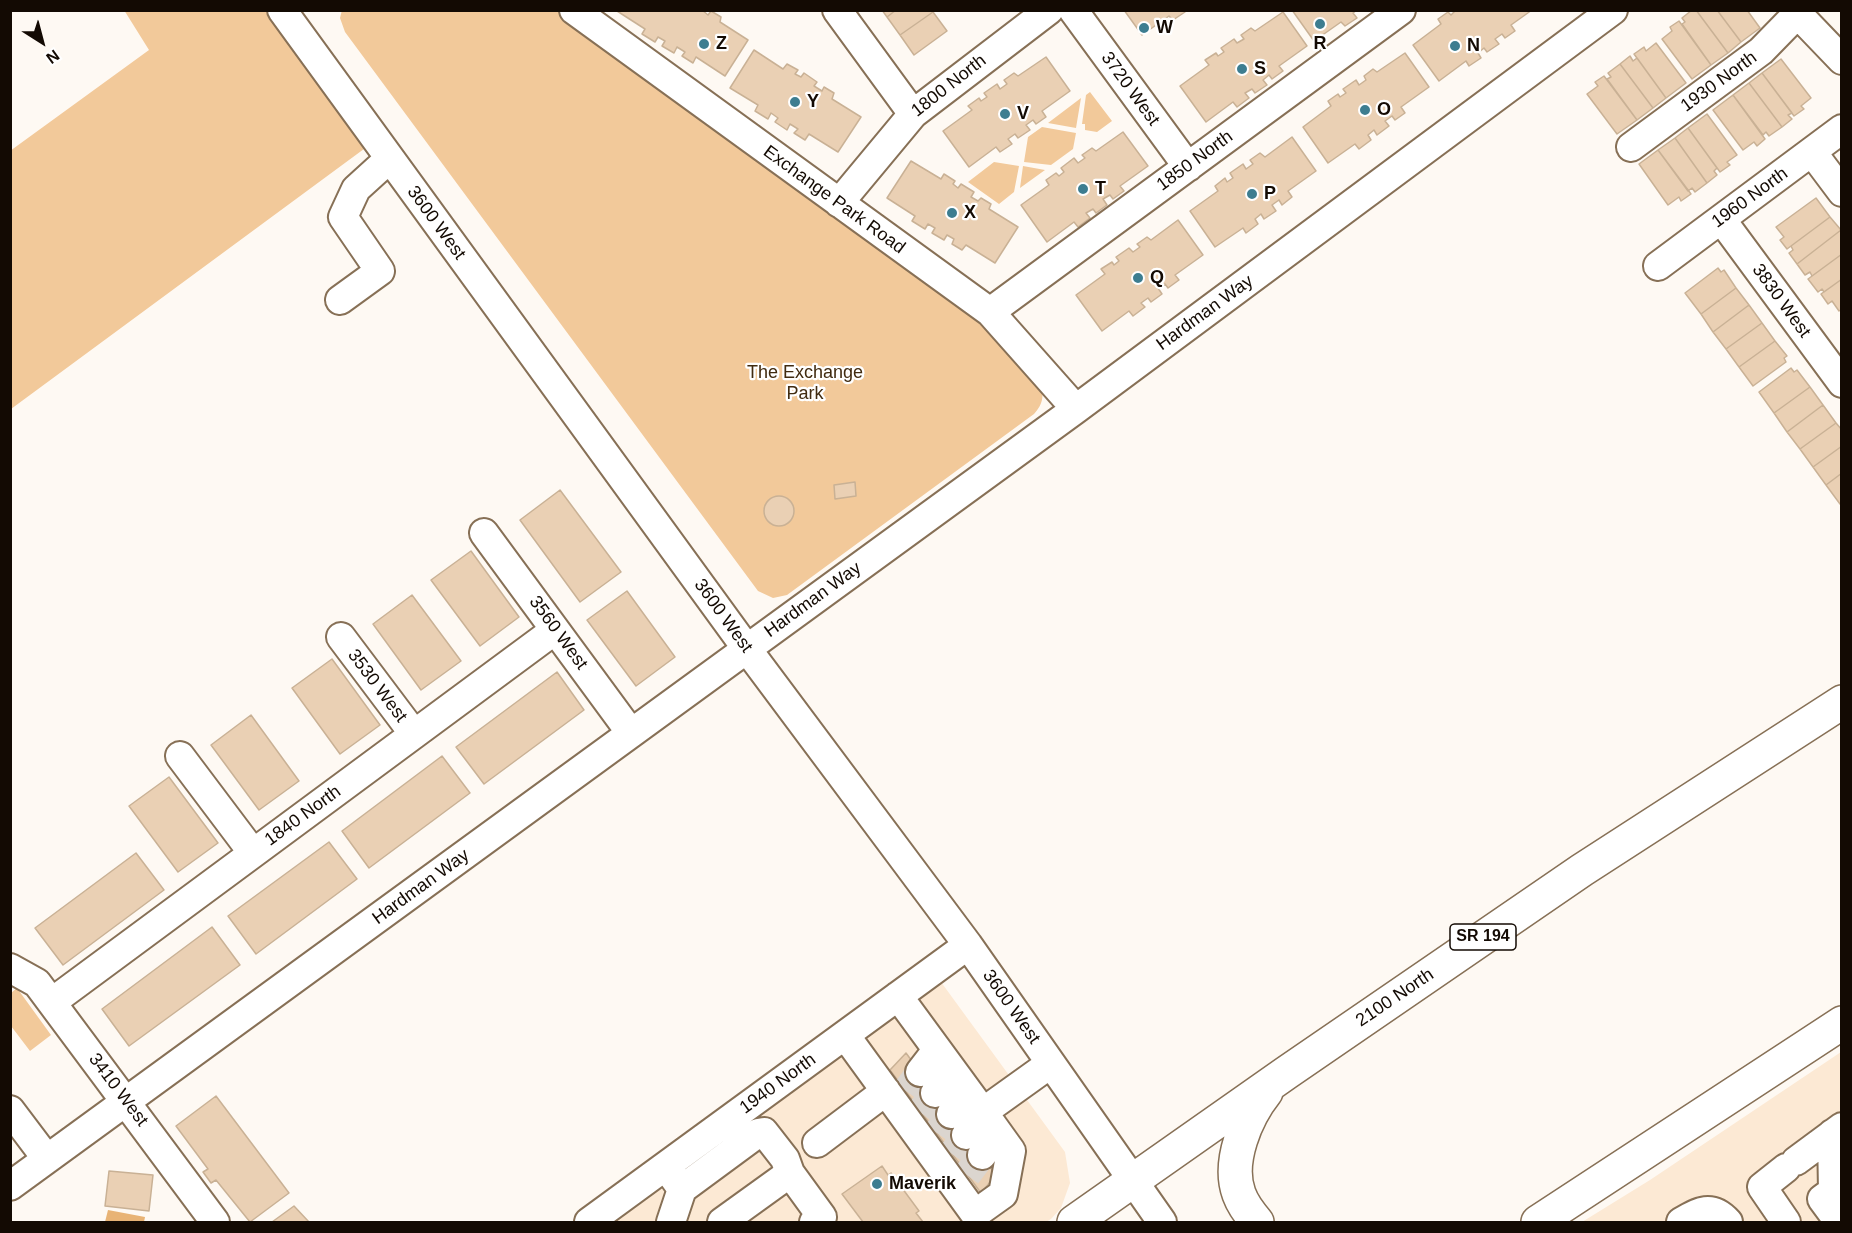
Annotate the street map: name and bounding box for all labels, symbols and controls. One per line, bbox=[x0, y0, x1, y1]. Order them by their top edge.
north arrow bbox=[12, 12, 72, 72]
place label: W bbox=[1156, 17, 1173, 39]
marker: R bbox=[1313, 17, 1327, 31]
marker: W bbox=[1137, 21, 1151, 35]
place label: Z bbox=[716, 33, 727, 55]
place label: R bbox=[1314, 33, 1326, 55]
place label: N bbox=[1467, 35, 1480, 57]
marker: Z bbox=[697, 37, 711, 51]
marker: N bbox=[1448, 39, 1462, 53]
text: N bbox=[43, 47, 63, 67]
street label: 1930 North bbox=[1677, 47, 1761, 117]
street label: 3720 West bbox=[1096, 48, 1164, 130]
street label: 1800 North bbox=[907, 50, 991, 122]
place label: S bbox=[1254, 58, 1266, 80]
marker: S bbox=[1235, 62, 1249, 76]
place label: Y bbox=[807, 91, 819, 113]
marker: Y bbox=[788, 95, 802, 109]
place label: O bbox=[1377, 99, 1391, 121]
place label: V bbox=[1017, 103, 1029, 125]
marker: O bbox=[1358, 103, 1372, 117]
marker: V bbox=[998, 107, 1012, 121]
street label: 1850 North bbox=[1153, 126, 1237, 196]
street label: Exchange Park Road bbox=[759, 141, 909, 259]
street label: 1960 North bbox=[1708, 163, 1792, 233]
place label: T bbox=[1095, 178, 1106, 200]
street label: 3600 West bbox=[402, 182, 470, 264]
marker: T bbox=[1076, 182, 1090, 196]
place label: P bbox=[1264, 183, 1276, 205]
marker: P bbox=[1245, 187, 1259, 201]
place label: X bbox=[964, 202, 976, 224]
marker: X bbox=[945, 206, 959, 220]
street label: 3830 West bbox=[1747, 260, 1815, 342]
place label: Q bbox=[1150, 267, 1164, 289]
marker: Q bbox=[1131, 271, 1145, 285]
street label: Hardman Way bbox=[1152, 271, 1258, 355]
park label: The Exchange Park bbox=[747, 362, 863, 404]
street label: Hardman Way bbox=[760, 558, 866, 642]
street label: 3600 West bbox=[689, 575, 757, 657]
street label: 3560 West bbox=[524, 592, 592, 674]
street label: 3530 West bbox=[343, 645, 411, 727]
street label: 1840 North bbox=[261, 781, 345, 851]
street label: Hardman Way bbox=[368, 845, 474, 929]
road number: SR 194 bbox=[1450, 924, 1516, 950]
street label: 2100 North bbox=[1352, 964, 1438, 1032]
street label: 3600 West bbox=[978, 966, 1044, 1048]
street label: 3410 West bbox=[84, 1049, 152, 1131]
street label: 1940 North bbox=[736, 1049, 820, 1119]
place label: Maverik bbox=[889, 1173, 956, 1195]
marker: Maverik bbox=[870, 1177, 884, 1191]

